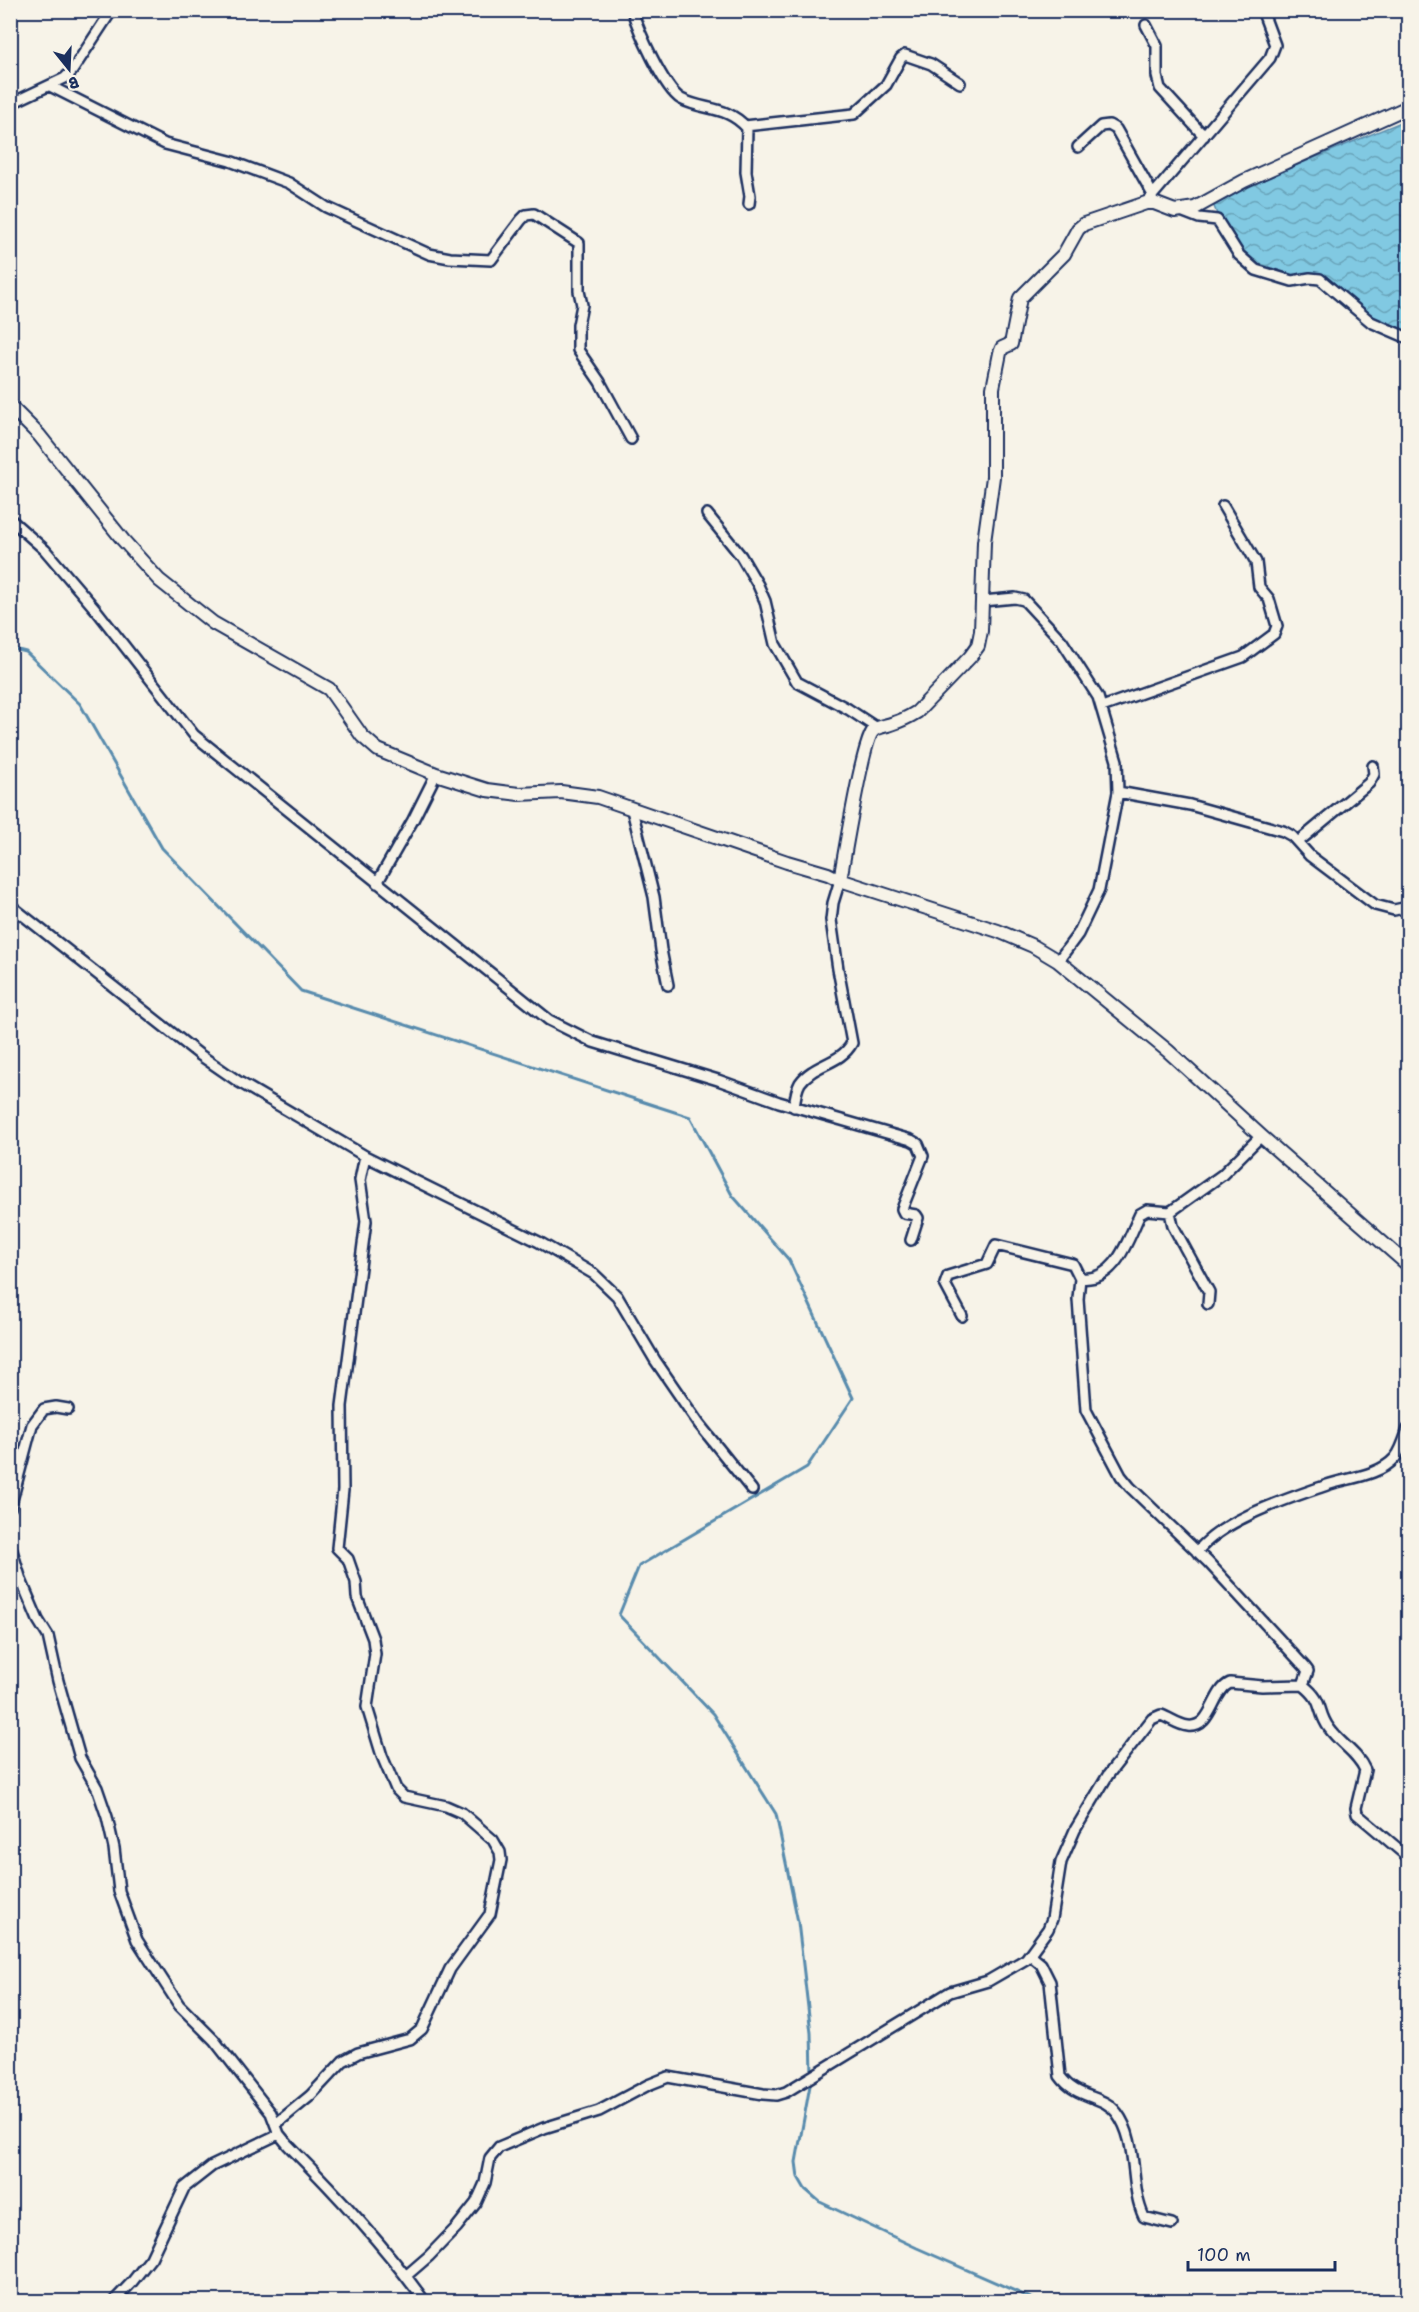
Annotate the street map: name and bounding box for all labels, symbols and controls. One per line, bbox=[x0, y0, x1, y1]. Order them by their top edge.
north arrow bbox=[39, 39, 99, 99]
text: B bbox=[65, 71, 81, 94]
scale bar bbox=[1188, 2234, 1335, 2272]
text: 100 m bbox=[1197, 2243, 1251, 2267]

